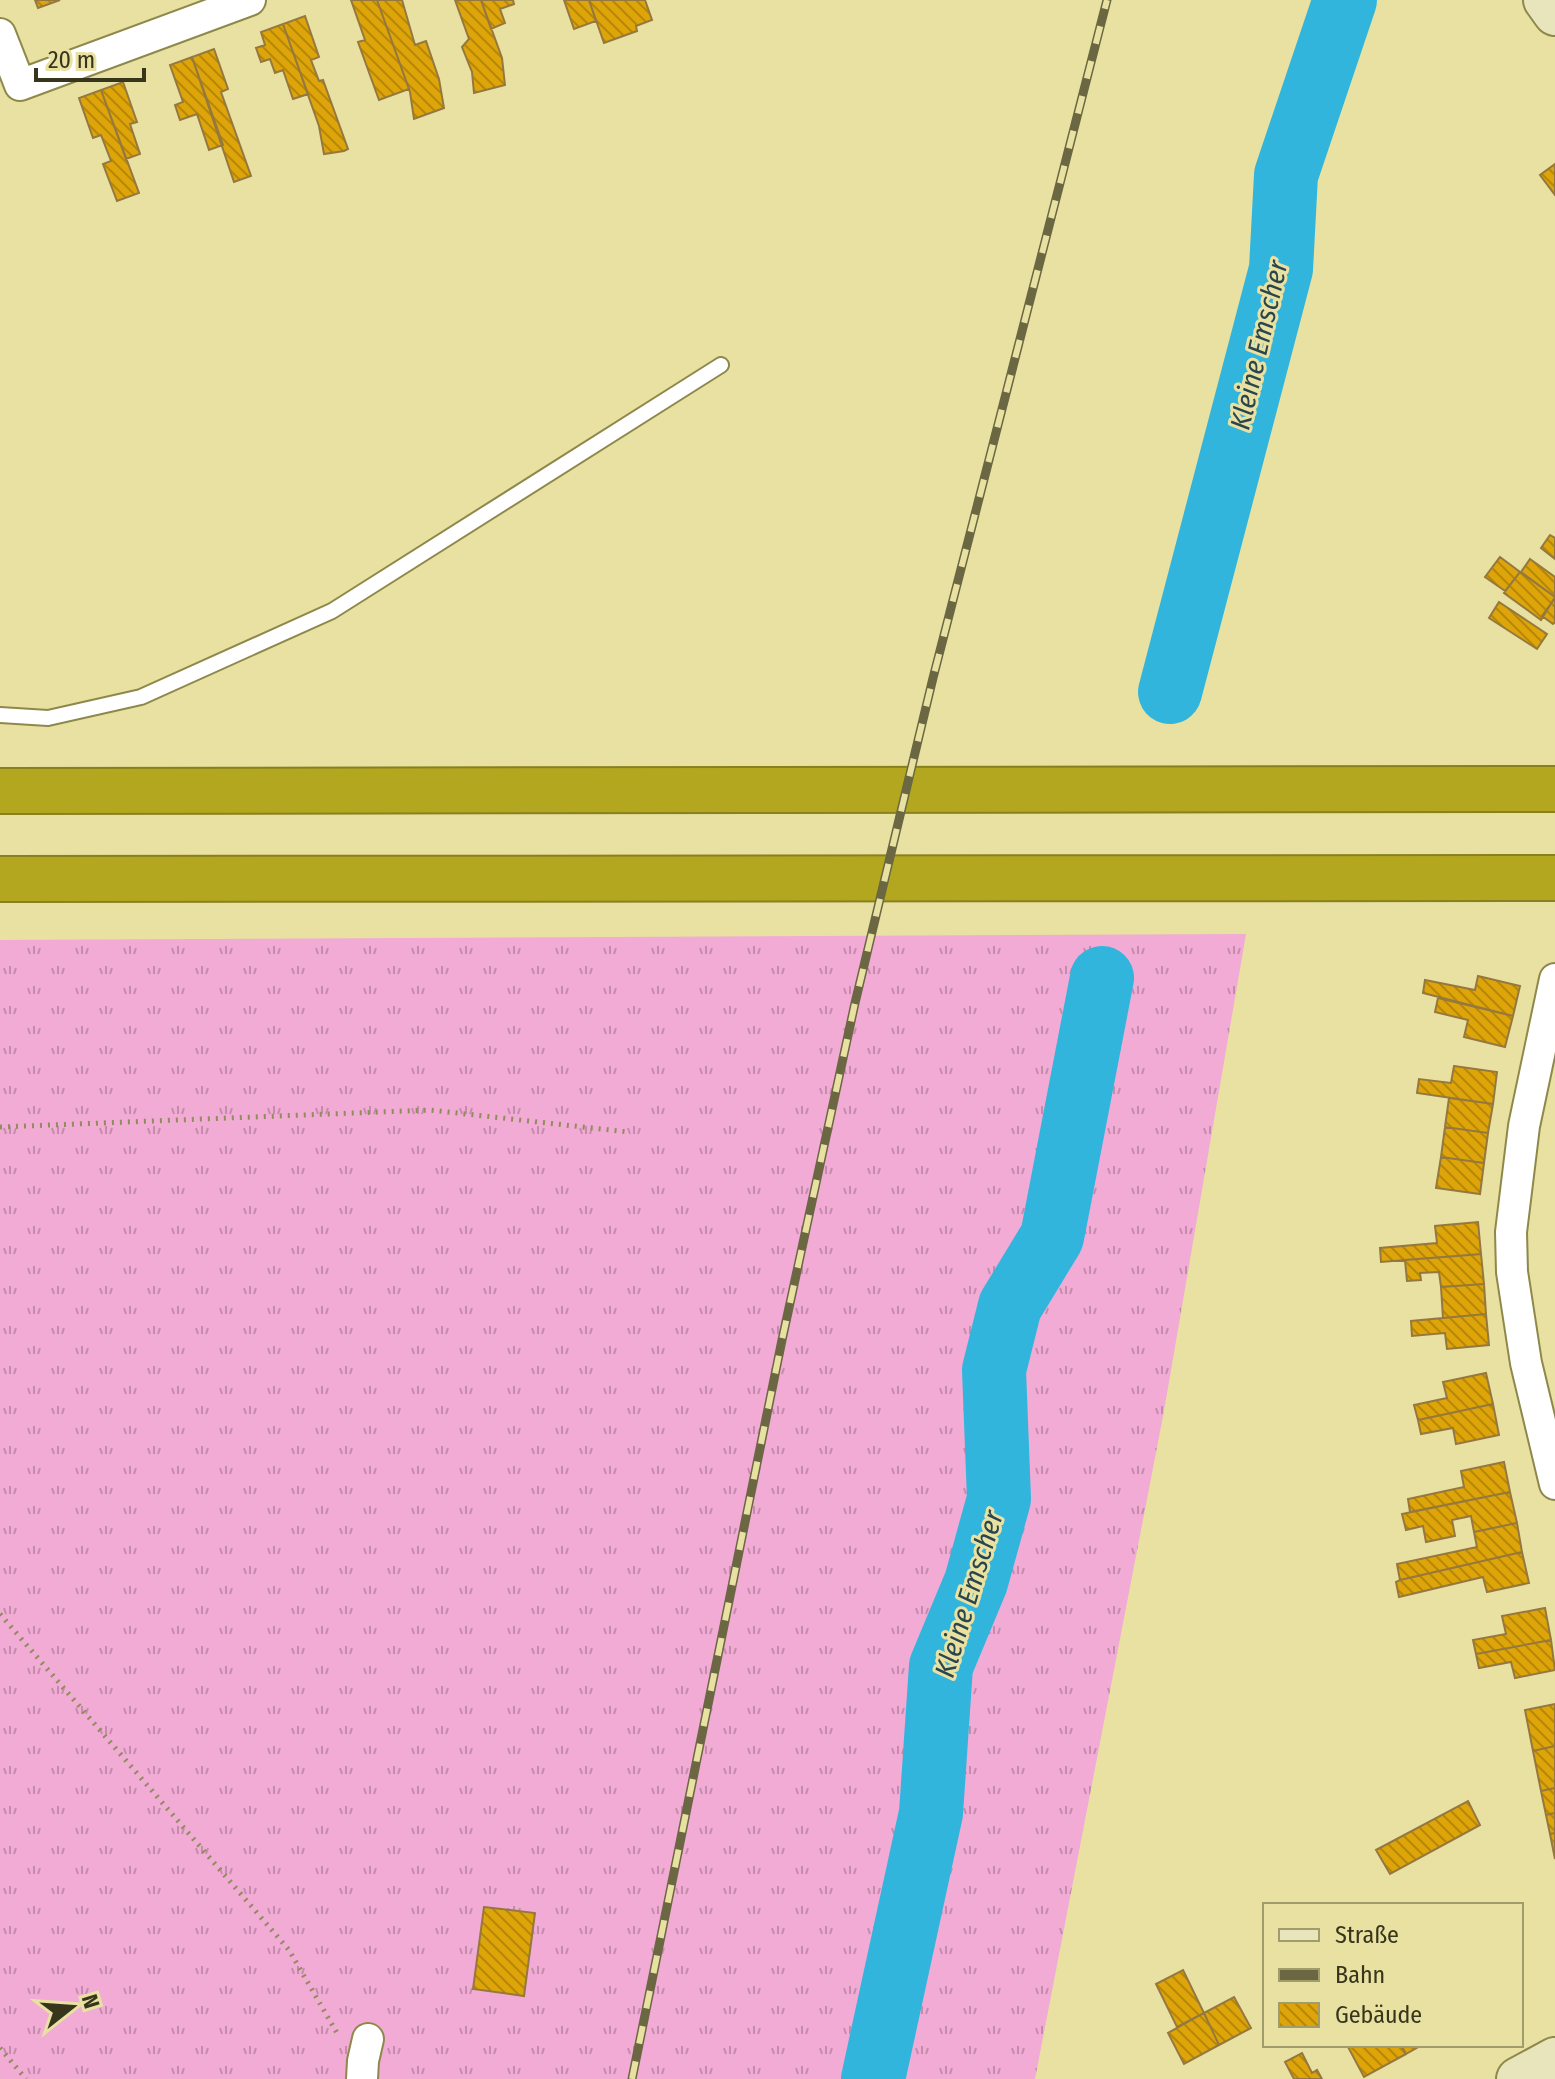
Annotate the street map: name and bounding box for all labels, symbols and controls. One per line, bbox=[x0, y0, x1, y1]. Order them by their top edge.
scale bar bbox=[36, 32, 144, 82]
text: 20 m bbox=[48, 46, 95, 74]
water label: Kleine Emscher bbox=[1224, 256, 1295, 433]
water label: Kleine Emscher bbox=[928, 1505, 1010, 1681]
legend bbox=[1263, 1903, 1523, 2047]
text: Straße bbox=[1335, 1921, 1399, 1949]
text: Bahn bbox=[1335, 1961, 1385, 1989]
north arrow bbox=[32, 1967, 112, 2047]
text: N bbox=[76, 1991, 105, 2012]
text: Gebäude bbox=[1335, 2001, 1422, 2029]

